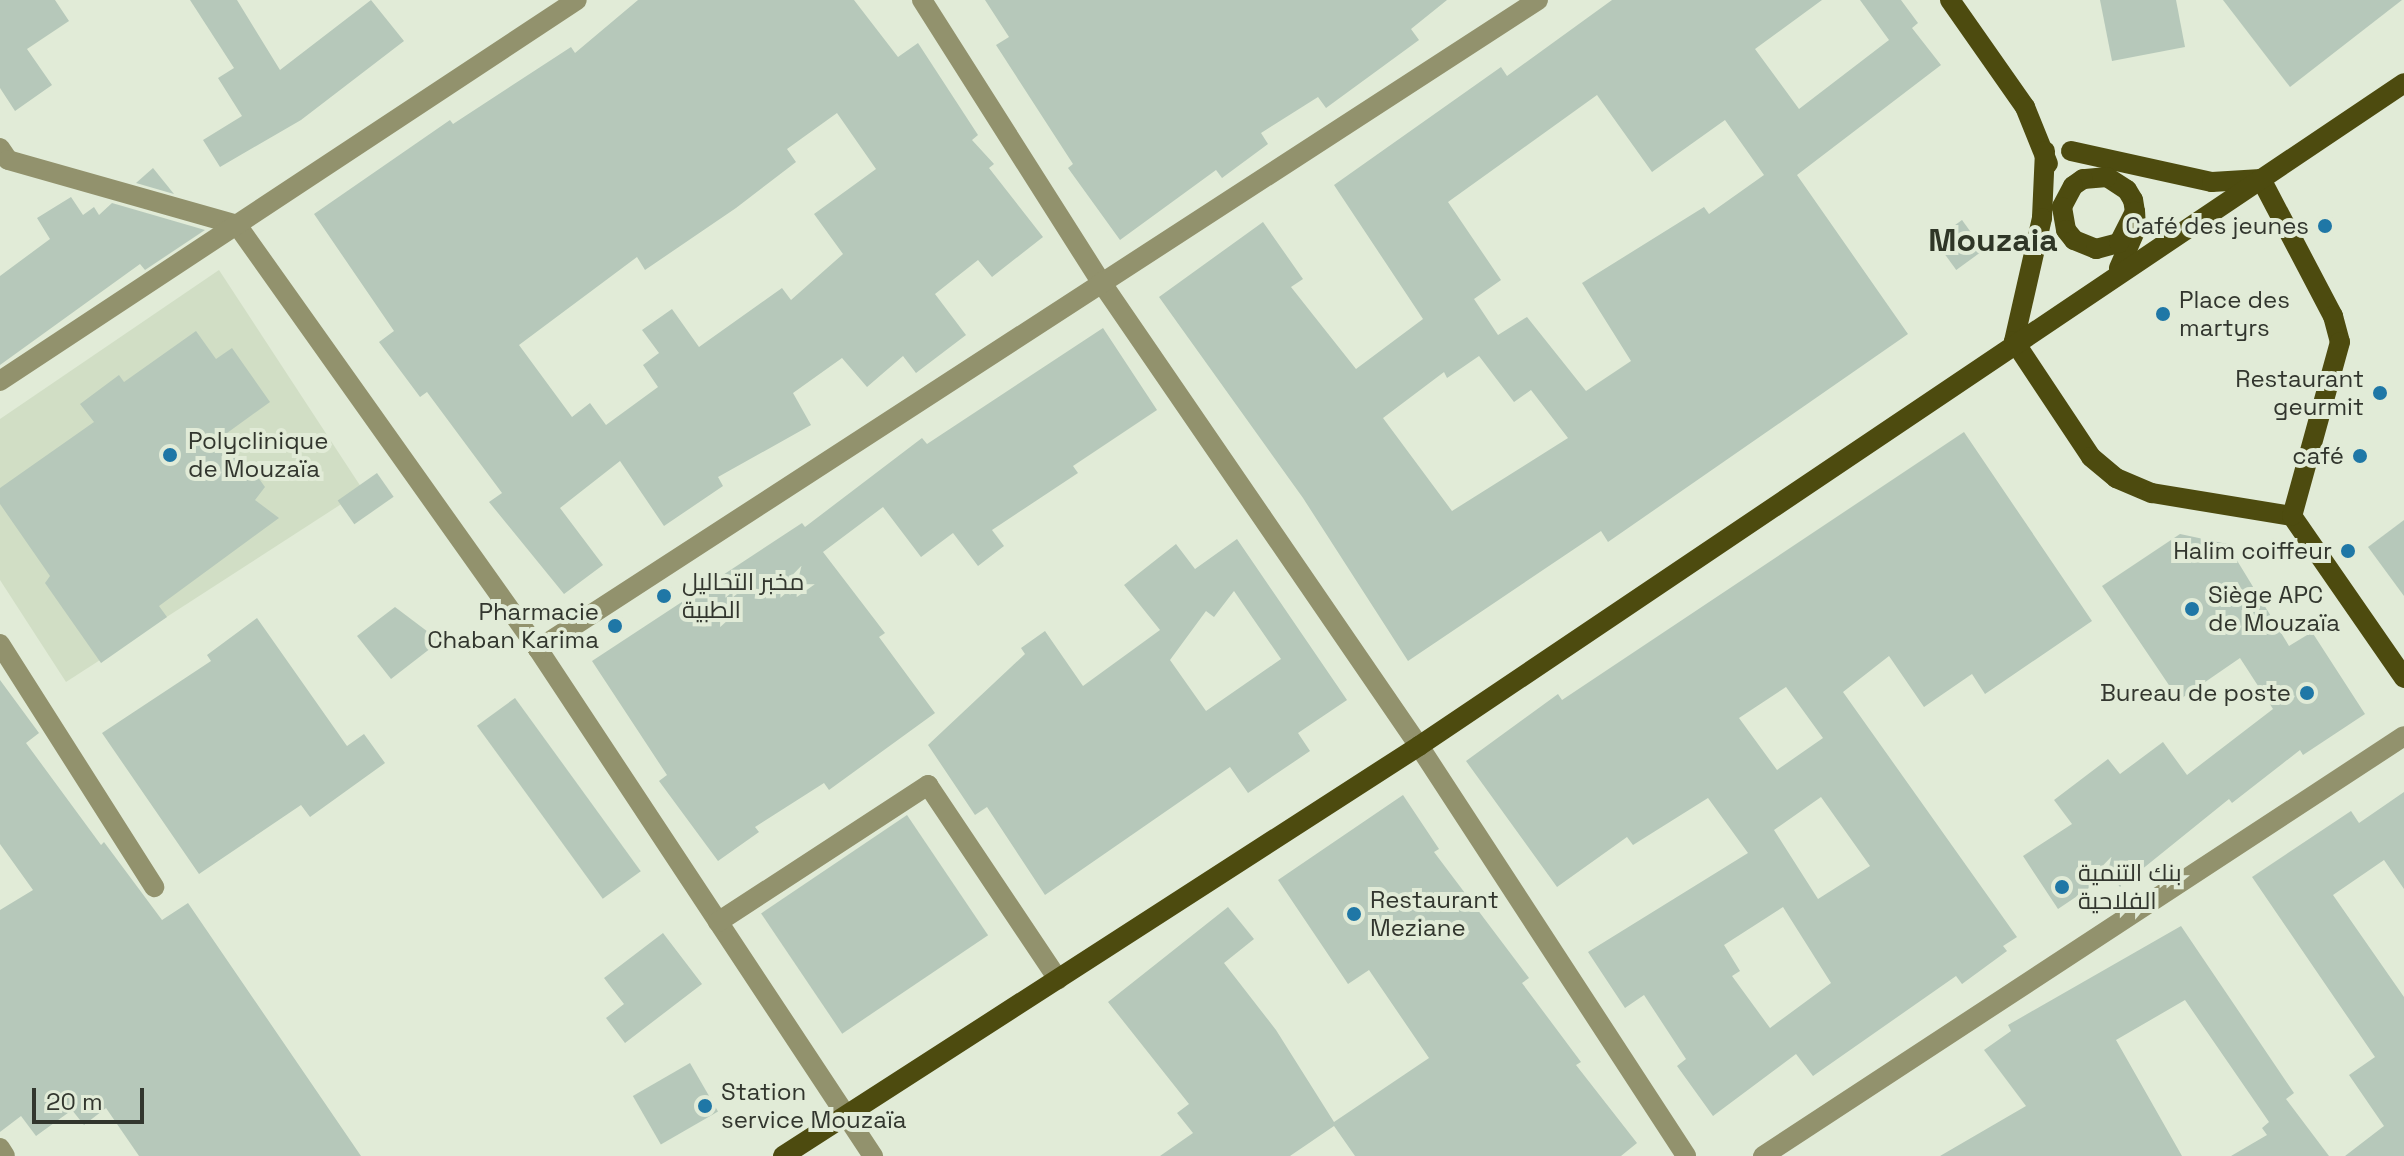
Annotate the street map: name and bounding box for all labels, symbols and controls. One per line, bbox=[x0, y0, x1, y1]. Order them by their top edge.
place label: Café des jeunes bbox=[2125, 212, 2309, 240]
marker: Café des jeunes bbox=[2316, 217, 2334, 235]
district label: Mouzaia bbox=[1928, 221, 2058, 259]
place label: Place des martyrs bbox=[2179, 286, 2290, 342]
marker: Place des martyrs bbox=[2154, 305, 2172, 323]
place label: Restaurant geurmit bbox=[2235, 365, 2364, 421]
marker: Restaurant geurmit bbox=[2371, 384, 2389, 402]
place label: Polyclinique de Mouzaïa bbox=[188, 427, 328, 483]
place label: café bbox=[2292, 442, 2344, 470]
marker: Polyclinique de Mouzaïa bbox=[159, 444, 181, 466]
marker: café bbox=[2351, 447, 2369, 465]
place label: Halim coiffeur bbox=[2173, 537, 2332, 565]
marker: Halim coiffeur bbox=[2339, 542, 2357, 560]
place label: مخبر التحاليل الطبية bbox=[682, 568, 804, 624]
place label: Siège APC de Mouzaïa bbox=[2208, 581, 2340, 637]
marker: مخبر التحاليل الطبية bbox=[653, 585, 675, 607]
place label: Pharmacie Chaban Karima bbox=[427, 598, 599, 654]
marker: Siège APC de Mouzaïa bbox=[2183, 600, 2201, 618]
marker: Pharmacie Chaban Karima bbox=[606, 617, 624, 635]
place label: Bureau de poste bbox=[2100, 679, 2291, 707]
marker: Bureau de poste bbox=[2298, 684, 2316, 702]
place label: بنك التنمية الفلاحية bbox=[2078, 859, 2182, 915]
marker: بنك التنمية الفلاحية bbox=[2053, 878, 2071, 896]
place label: Restaurant Meziane bbox=[1370, 886, 1499, 942]
marker: Restaurant Meziane bbox=[1345, 905, 1363, 923]
scale bar bbox=[36, 1072, 148, 1122]
place label: Station service Mouzaïa bbox=[721, 1078, 907, 1134]
text: 20 m bbox=[46, 1086, 103, 1117]
marker: Station service Mouzaïa bbox=[696, 1097, 714, 1115]

